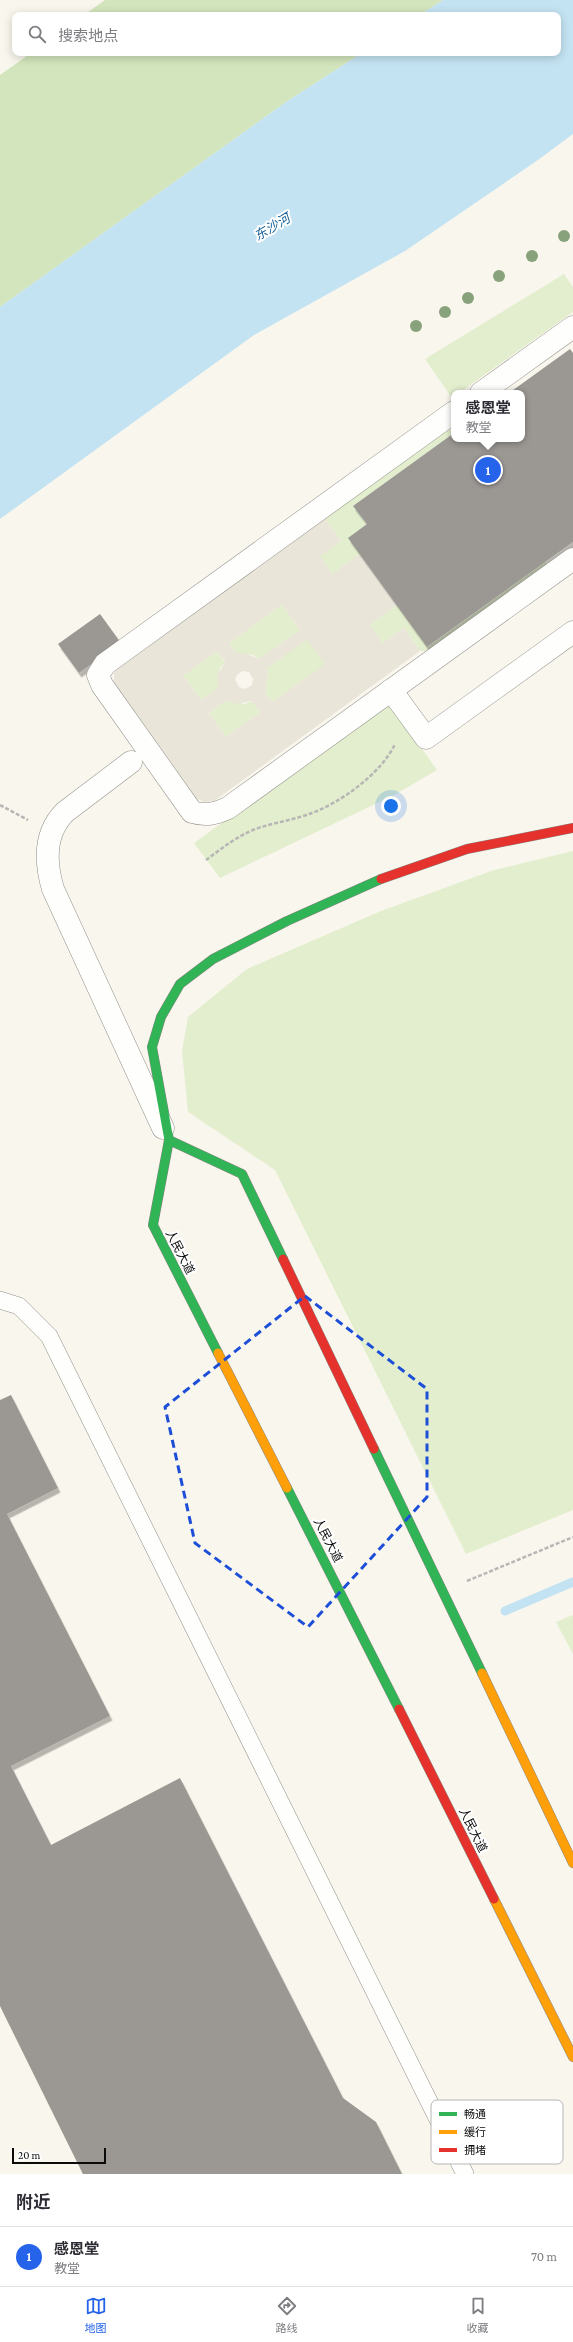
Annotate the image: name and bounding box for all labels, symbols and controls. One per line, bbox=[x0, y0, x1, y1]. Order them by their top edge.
search box bbox=[12, 12, 561, 56]
icon: search bbox=[26, 23, 48, 45]
text: 搜索地点 bbox=[58, 28, 118, 44]
water label: 东沙河 bbox=[251, 209, 295, 243]
popup bbox=[451, 390, 525, 442]
text: 感恩堂 bbox=[465, 400, 511, 416]
text: 教堂 bbox=[465, 420, 492, 435]
pin: 1 bbox=[475, 455, 501, 485]
your location bbox=[381, 796, 401, 816]
street label: 人民大道 bbox=[163, 1227, 197, 1277]
street label: 人民大道 bbox=[311, 1515, 345, 1565]
street label: 人民大道 bbox=[456, 1805, 490, 1855]
legend bbox=[431, 2100, 563, 2164]
text: 畅通 bbox=[464, 2108, 486, 2120]
text: 缓行 bbox=[464, 2126, 486, 2138]
text: 拥堵 bbox=[464, 2144, 486, 2156]
scale bar bbox=[12, 2146, 106, 2165]
text: 20 m bbox=[18, 2149, 40, 2161]
text: 附近 bbox=[16, 2193, 50, 2212]
text: 感恩堂 bbox=[54, 2241, 99, 2257]
text: 1 bbox=[27, 2249, 31, 2264]
text: 70 m bbox=[531, 2249, 557, 2264]
text: 教堂 bbox=[54, 2261, 80, 2276]
tab: 地图 bbox=[85, 2295, 107, 2335]
tab: 路线 bbox=[276, 2295, 298, 2335]
tab: 收藏 bbox=[467, 2295, 489, 2335]

